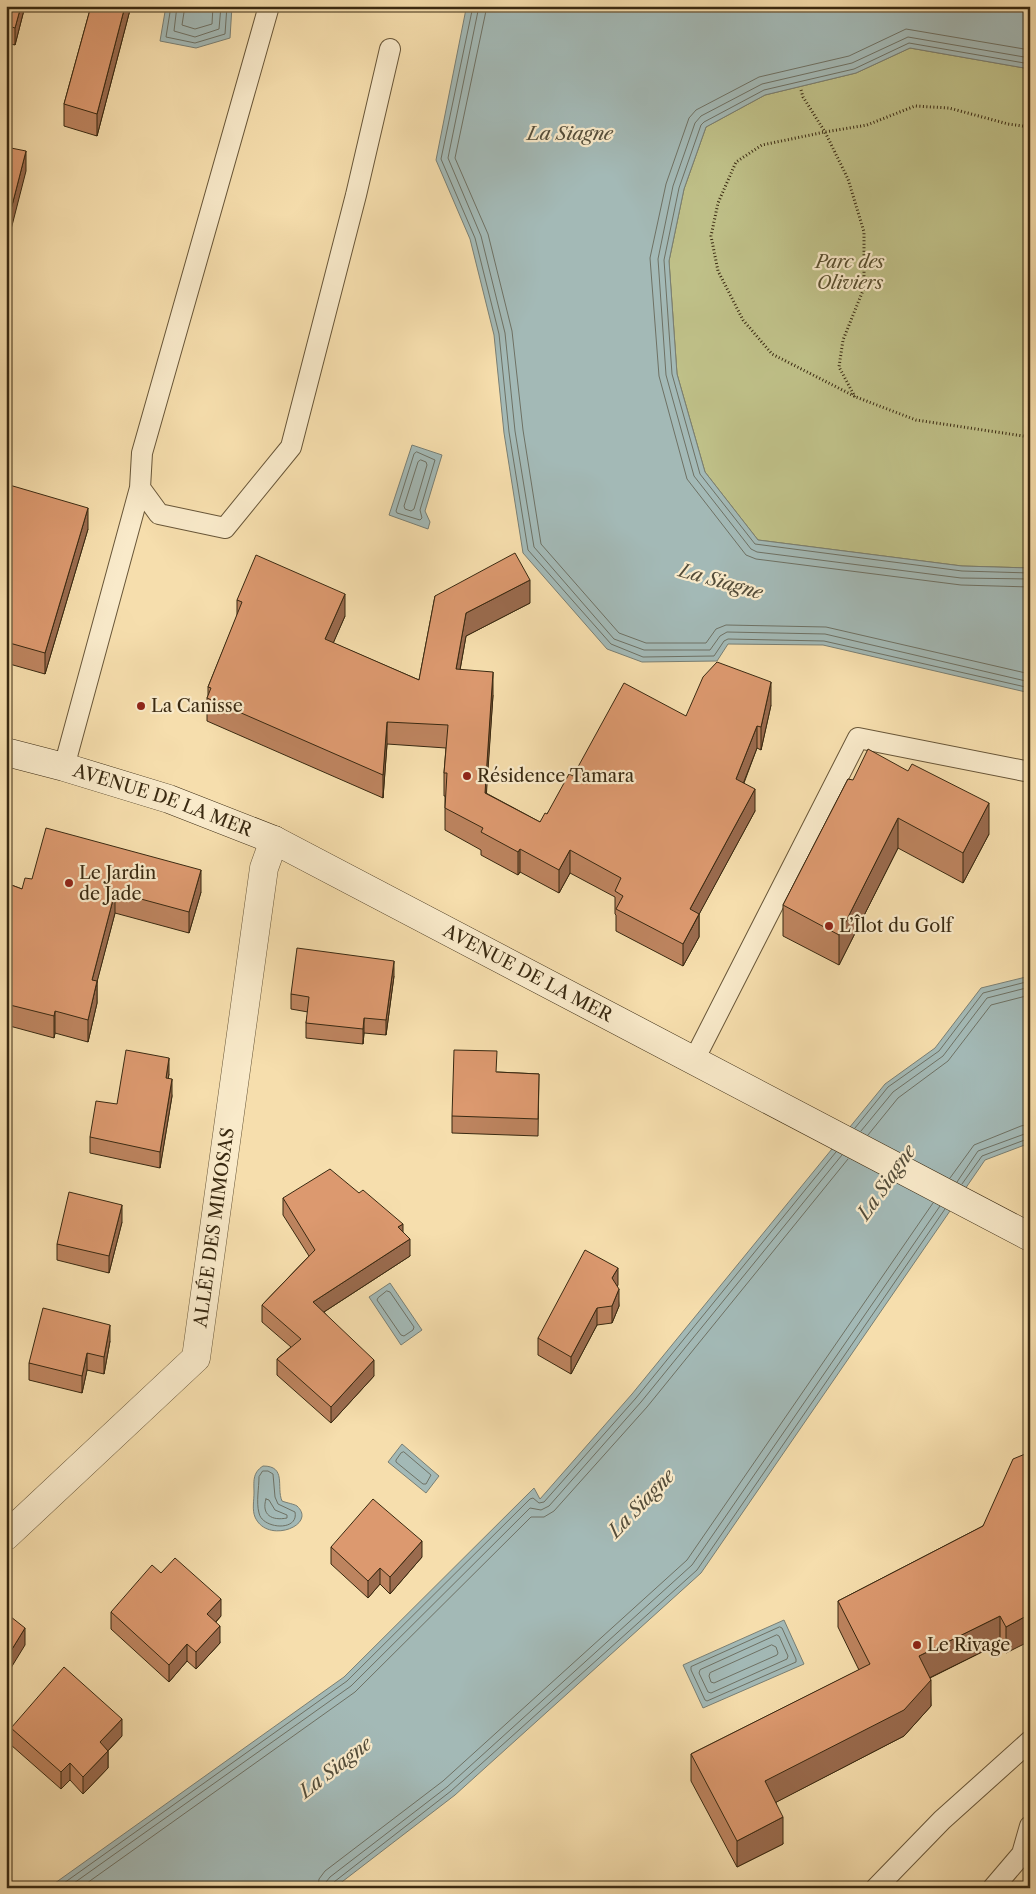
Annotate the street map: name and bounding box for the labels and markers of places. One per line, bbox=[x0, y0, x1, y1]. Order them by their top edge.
place label: La Canisse bbox=[151, 695, 243, 717]
marker: La Canisse bbox=[135, 700, 147, 712]
place label: Résidence Tamara bbox=[477, 765, 635, 787]
marker: Résidence Tamara bbox=[461, 770, 473, 782]
place label: Le Jardin de Jade bbox=[79, 862, 156, 905]
marker: Le Jardin de Jade bbox=[63, 877, 75, 889]
place label: L’Îlot du Golf bbox=[839, 914, 955, 937]
marker: L’Îlot du Golf bbox=[823, 920, 835, 932]
place label: Le Rivage bbox=[927, 1634, 1010, 1656]
marker: Le Rivage bbox=[911, 1639, 923, 1651]

